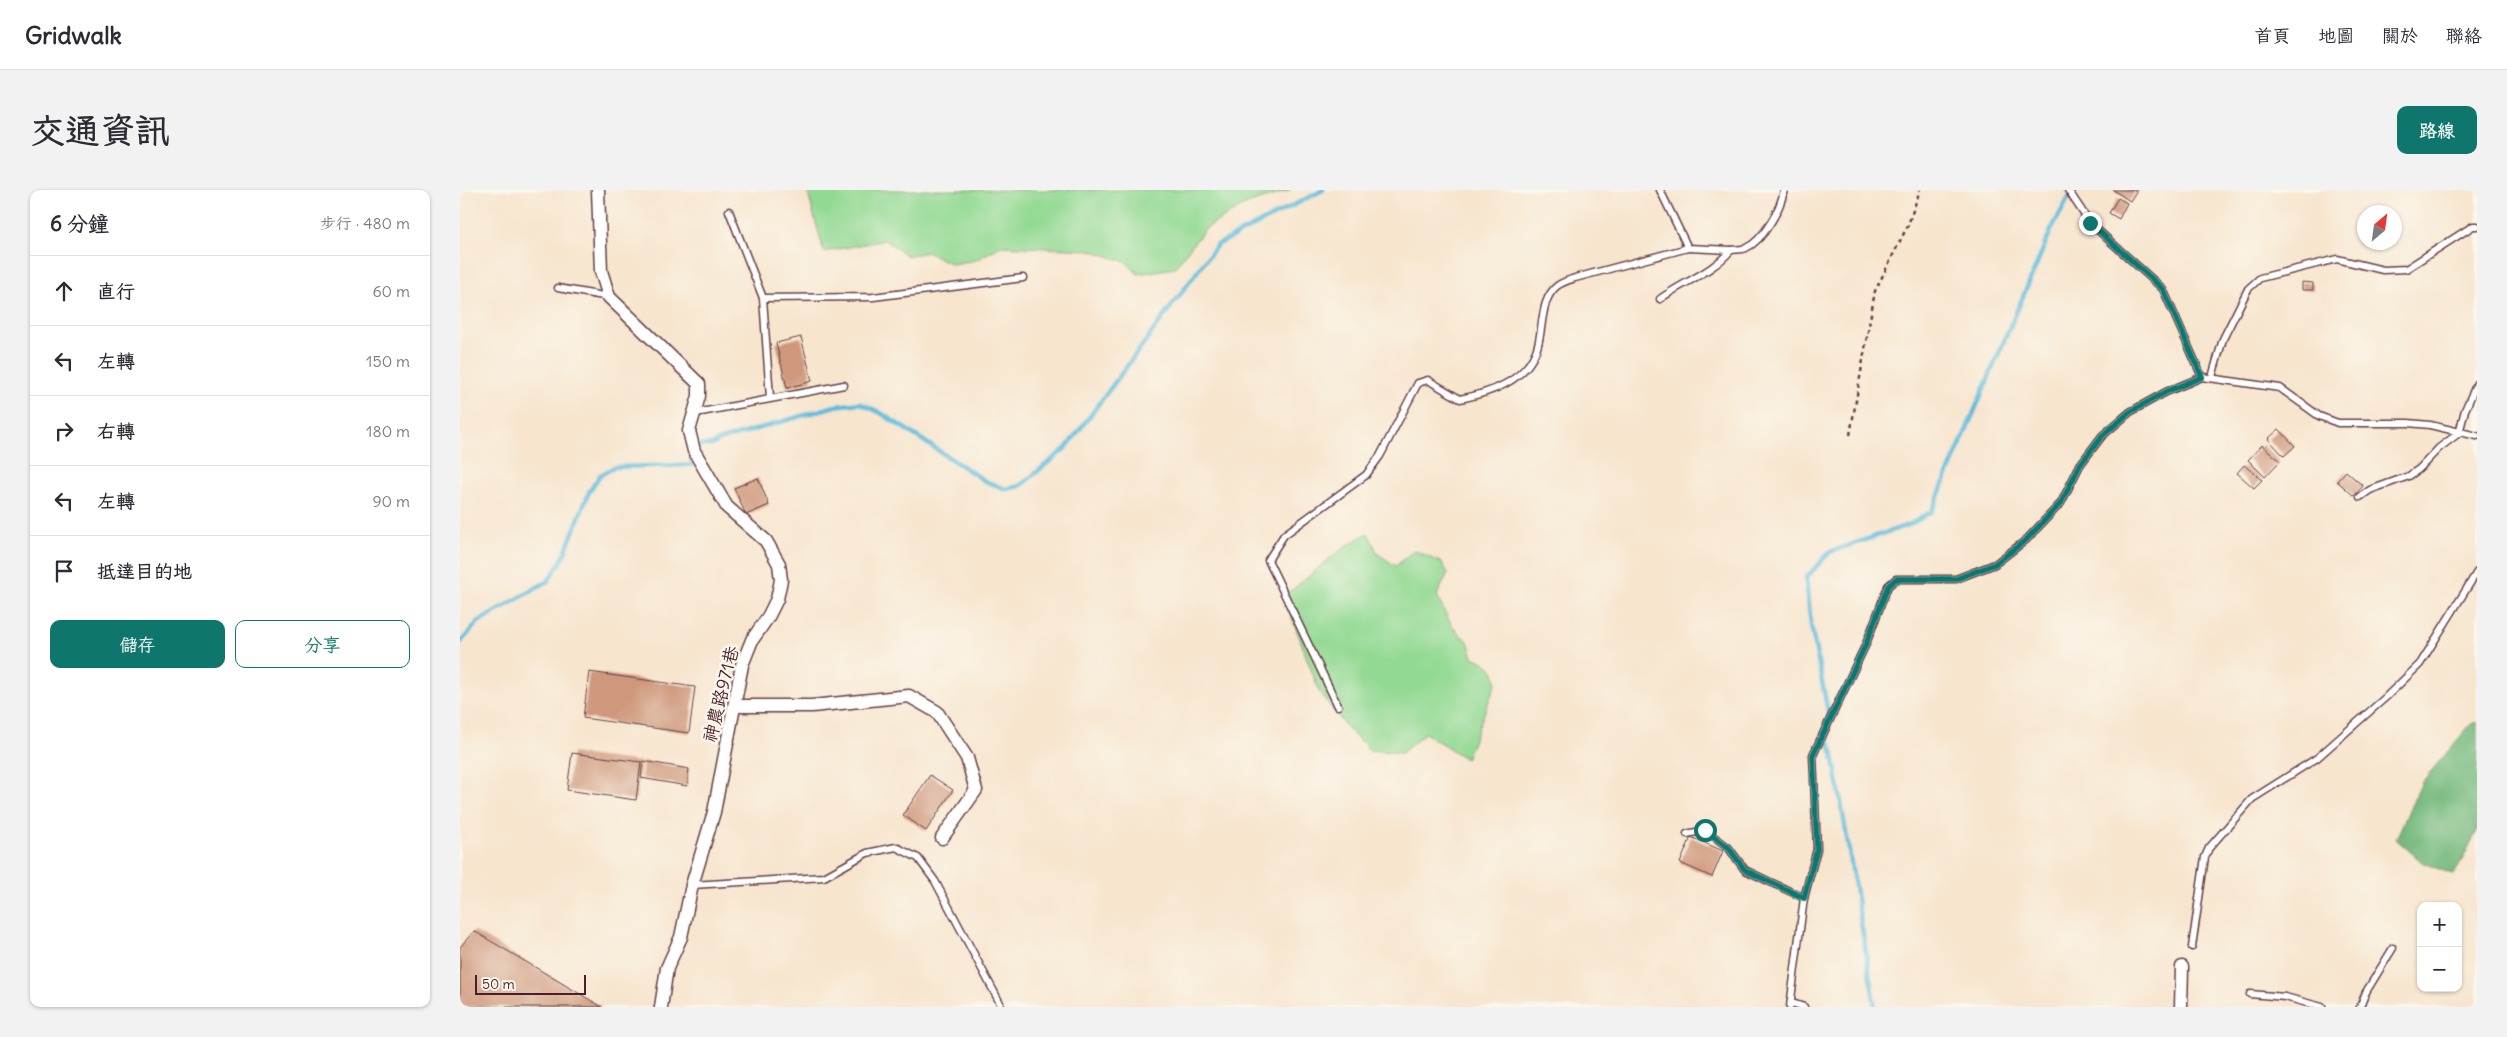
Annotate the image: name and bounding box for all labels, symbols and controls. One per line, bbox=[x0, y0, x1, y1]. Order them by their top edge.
text: Gridwalk bbox=[25, 20, 122, 50]
text: 首頁 bbox=[2254, 24, 2290, 47]
text: 地圖 bbox=[2318, 24, 2354, 47]
text: 關於 bbox=[2382, 24, 2418, 47]
text: 聯絡 bbox=[2446, 24, 2482, 47]
button: 路線 bbox=[2397, 106, 2477, 154]
text: 交通資訊 bbox=[30, 108, 170, 152]
north arrow bbox=[2357, 205, 2402, 250]
text: 6 分鐘 bbox=[50, 210, 109, 237]
route end bbox=[2079, 212, 2102, 235]
text: 步行 · 480 m bbox=[320, 213, 410, 233]
icon: ahead bbox=[50, 277, 78, 305]
text: 直行 bbox=[97, 279, 135, 303]
text: 60 m bbox=[372, 281, 410, 301]
icon: left bbox=[50, 347, 78, 375]
text: 左轉 bbox=[97, 349, 135, 373]
text: 150 m bbox=[366, 351, 410, 371]
icon: right bbox=[50, 417, 78, 445]
text: 右轉 bbox=[97, 419, 135, 443]
text: 180 m bbox=[366, 421, 410, 441]
icon: left bbox=[50, 487, 78, 515]
text: 左轉 bbox=[97, 489, 135, 513]
text: 90 m bbox=[372, 491, 410, 511]
icon: arrive bbox=[50, 557, 78, 585]
text: 抵達目的地 bbox=[97, 559, 192, 583]
button: 儲存 bbox=[50, 620, 225, 668]
button: 分享 bbox=[235, 620, 410, 668]
street label: 神農路971巷 bbox=[697, 643, 744, 744]
route start bbox=[1694, 819, 1717, 842]
map controls bbox=[2417, 902, 2462, 992]
button: + bbox=[2417, 902, 2462, 947]
button: − bbox=[2417, 947, 2462, 992]
scale bar bbox=[475, 972, 586, 995]
text: 50 m bbox=[482, 975, 515, 993]

